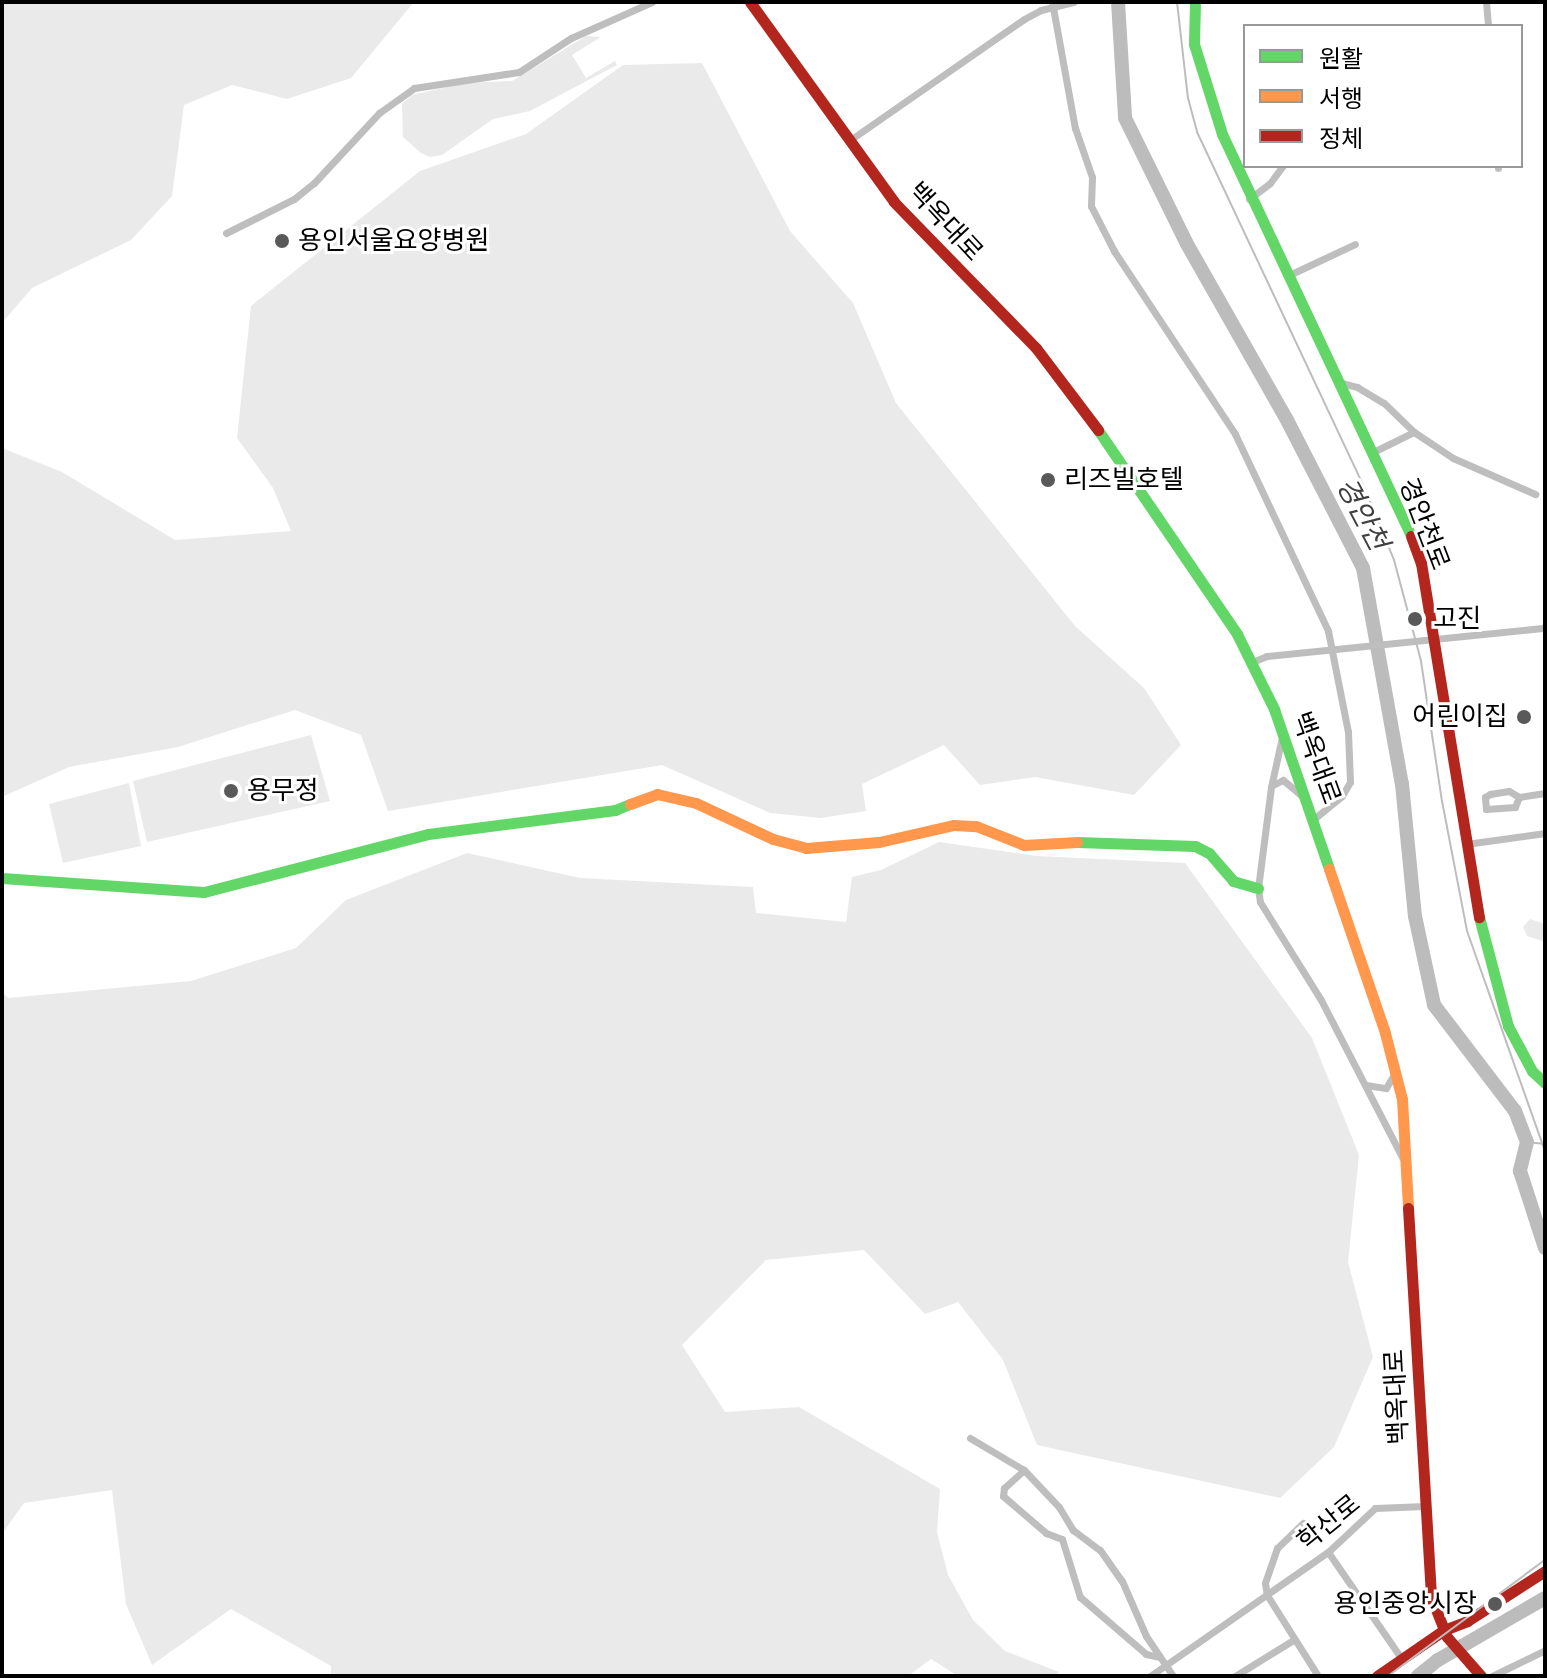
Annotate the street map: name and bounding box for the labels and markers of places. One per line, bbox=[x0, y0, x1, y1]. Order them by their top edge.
place label: 용인서울요양병원 bbox=[298, 225, 489, 257]
marker: 용인서울요양병원 bbox=[273, 232, 291, 250]
place label: 리즈빌호텔 bbox=[1064, 464, 1184, 496]
marker: 리즈빌호텔 bbox=[1039, 471, 1057, 489]
place label: 고진 bbox=[1433, 603, 1481, 635]
marker: 고진 bbox=[1404, 608, 1426, 630]
place label: 어린이집 bbox=[1412, 701, 1508, 733]
marker: 어린이집 bbox=[1515, 708, 1533, 726]
place label: 용무정 bbox=[247, 775, 319, 807]
marker: 용무정 bbox=[222, 782, 240, 800]
place label: 용인중앙시장 bbox=[1333, 1588, 1477, 1620]
marker: 용인중앙시장 bbox=[1484, 1593, 1506, 1615]

